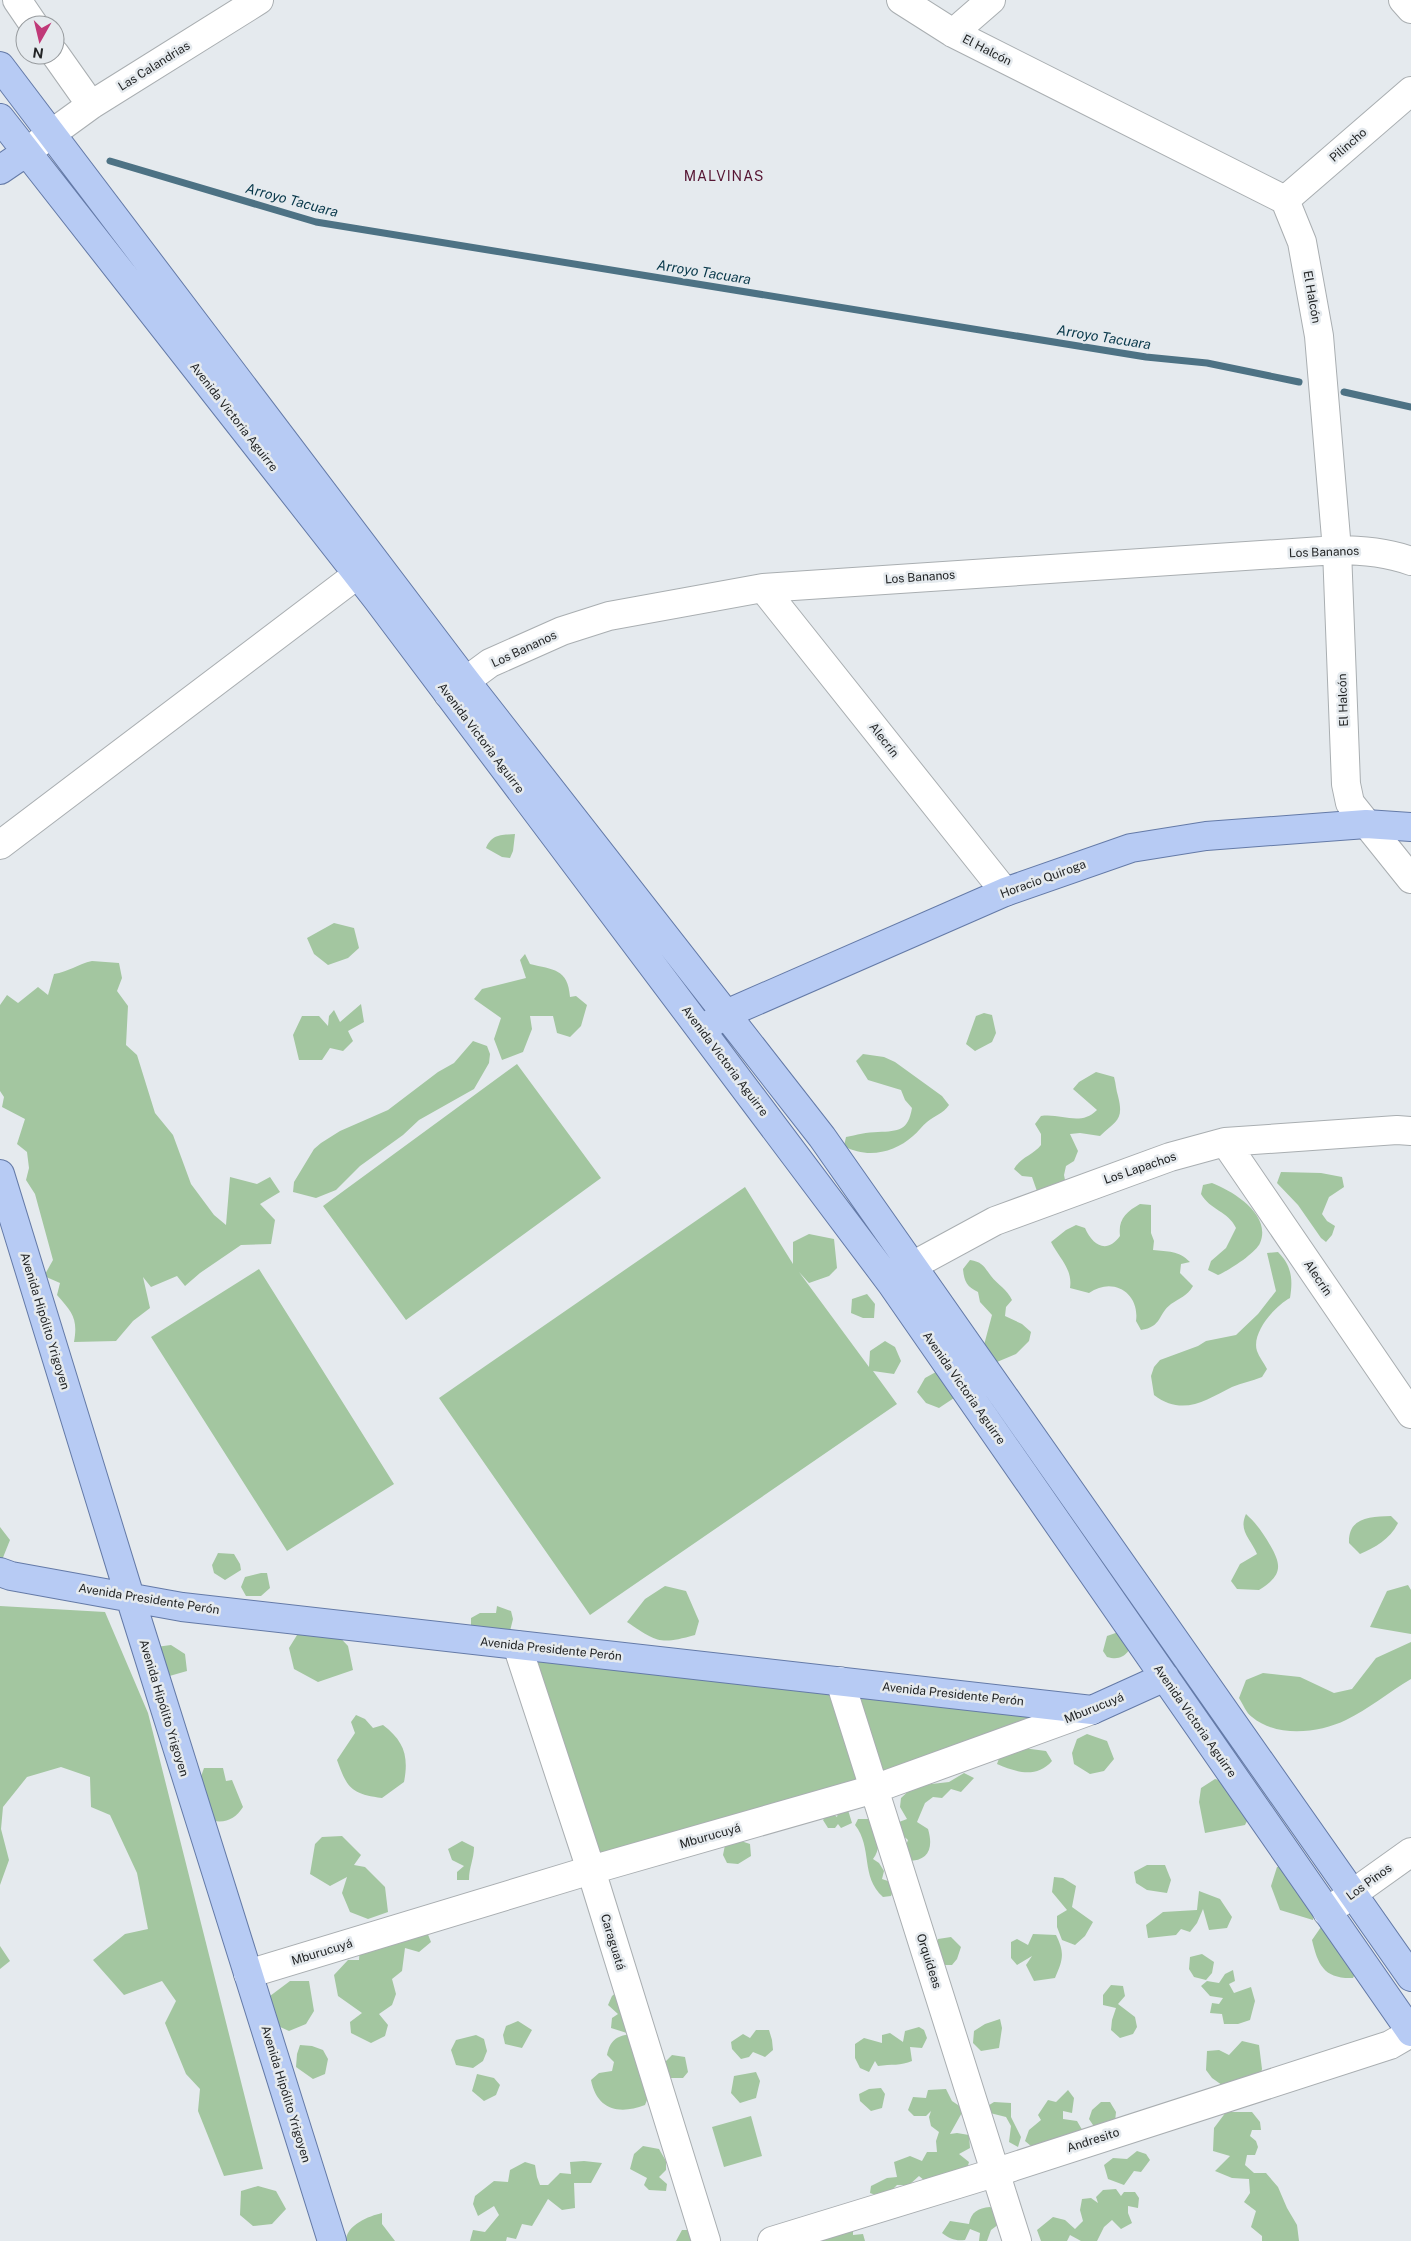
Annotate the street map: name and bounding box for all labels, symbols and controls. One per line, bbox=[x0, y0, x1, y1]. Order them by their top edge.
north arrow bbox=[15, 15, 65, 65]
street label: El Halcón bbox=[960, 32, 1014, 68]
street label: Las Calandrias bbox=[116, 38, 192, 94]
text: N bbox=[32, 44, 45, 62]
street label: Pilincho bbox=[1327, 125, 1369, 165]
district label: MALVINAS bbox=[684, 168, 764, 184]
water label: Arroyo Tacuara bbox=[244, 180, 340, 220]
water label: Arroyo Tacuara bbox=[656, 257, 752, 287]
street label: El Halcón bbox=[1300, 270, 1324, 324]
water label: Arroyo Tacuara bbox=[1056, 322, 1152, 352]
street label: Avenida Victoria Aguirre bbox=[187, 360, 281, 474]
street label: Los Bananos bbox=[1289, 544, 1359, 560]
street label: Los Bananos bbox=[884, 568, 956, 586]
street label: Los Bananos bbox=[489, 628, 559, 670]
street label: El Halcón bbox=[1335, 673, 1351, 727]
street label: Avenida Victoria Aguirre bbox=[435, 680, 527, 796]
street label: Alecrín bbox=[866, 720, 902, 760]
street label: Horacio Quiroga bbox=[998, 857, 1088, 901]
street label: Avenida Victoria Aguirre bbox=[679, 1003, 771, 1119]
street label: Los Lapachos bbox=[1102, 1149, 1178, 1187]
street label: Avenida Hipólito Yrigoyen bbox=[17, 1251, 73, 1391]
street label: Alecrín bbox=[1301, 1258, 1335, 1298]
street label: Avenida Victoria Aguirre bbox=[920, 1329, 1008, 1447]
street label: Avenida Presidente Perón bbox=[77, 1581, 221, 1617]
street label: Avenida Presidente Perón bbox=[479, 1635, 623, 1663]
street label: Avenida Hipólito Yrigoyen bbox=[136, 1638, 192, 1778]
street label: Avenida Victoria Aguirre bbox=[1151, 1662, 1239, 1780]
street label: Avenida Presidente Perón bbox=[881, 1680, 1025, 1708]
street label: Mburucuyá bbox=[1062, 1690, 1126, 1726]
street label: Mburucuyá bbox=[678, 1821, 742, 1851]
street label: Los Pinos bbox=[1344, 1861, 1394, 1903]
street label: Caraguatá bbox=[598, 1912, 628, 1972]
street label: Orquídeas bbox=[914, 1932, 944, 1990]
street label: Mburucuyá bbox=[290, 1936, 354, 1968]
street label: Avenida Hipólito Yrigoyen bbox=[258, 2024, 314, 2164]
street label: Andresito bbox=[1065, 2125, 1121, 2155]

